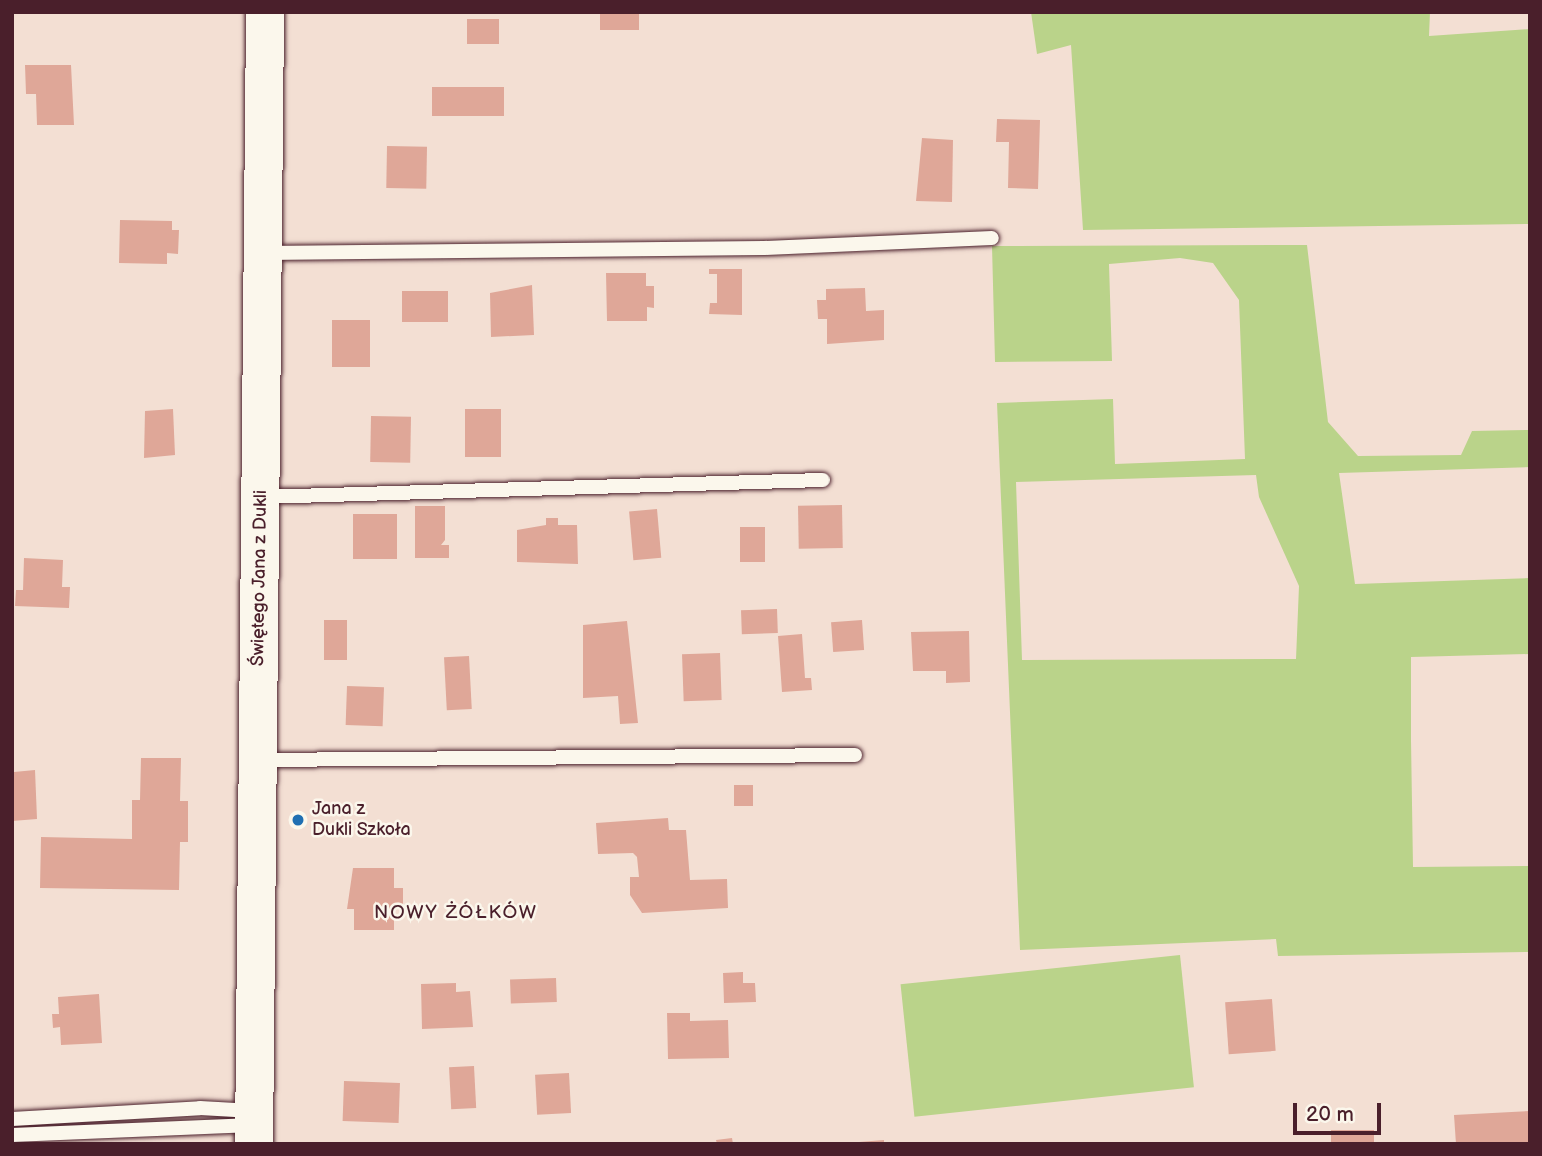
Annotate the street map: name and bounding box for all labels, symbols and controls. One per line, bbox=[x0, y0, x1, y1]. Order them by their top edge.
street label: Świętego Jana z Dukli bbox=[248, 489, 272, 667]
place label: Jana z Dukli Szkoła bbox=[312, 799, 411, 842]
marker: Jana z Dukli Szkoła bbox=[290, 812, 306, 828]
district label: NOWY ŻÓŁKÓW bbox=[375, 902, 537, 924]
scale bar bbox=[1297, 1090, 1384, 1134]
text: 20 m bbox=[1306, 1102, 1354, 1127]

